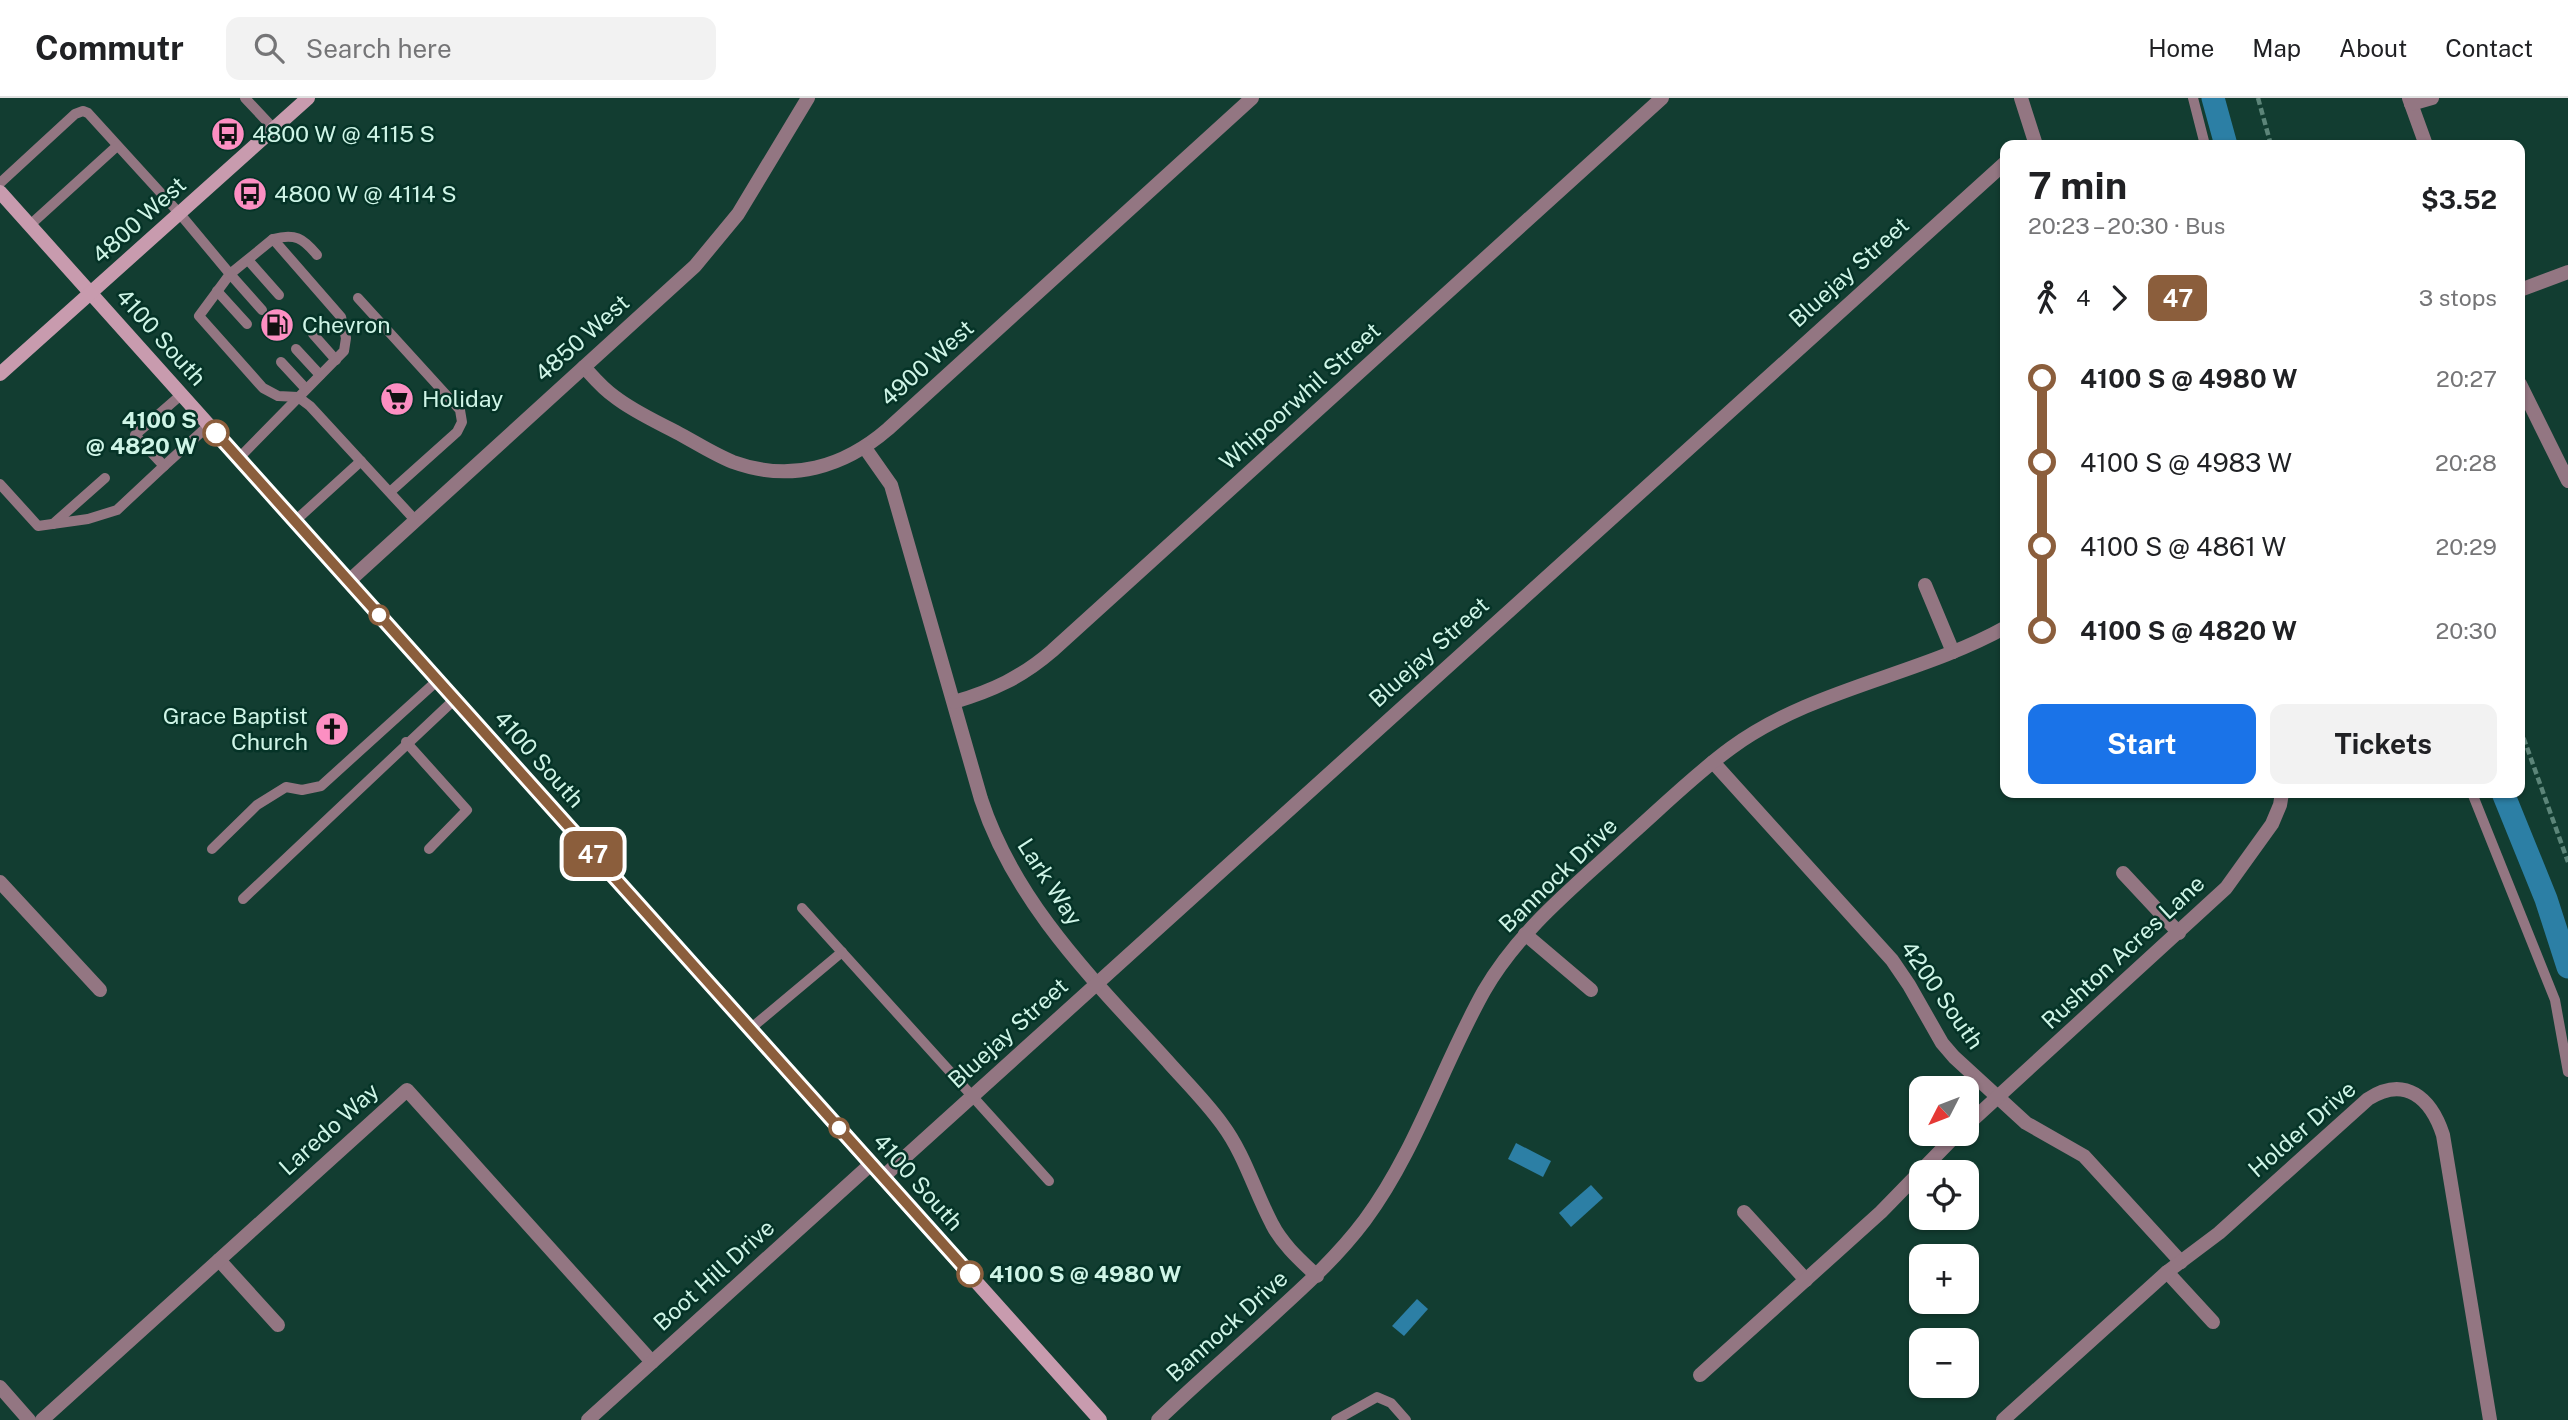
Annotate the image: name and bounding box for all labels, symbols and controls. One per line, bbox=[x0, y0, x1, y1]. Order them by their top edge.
search box bbox=[226, 17, 716, 80]
text: Commutr bbox=[35, 29, 184, 67]
icon: search bbox=[250, 29, 288, 67]
text: Search here bbox=[306, 33, 452, 64]
text: Home bbox=[2148, 34, 2214, 62]
text: Map bbox=[2252, 34, 2301, 62]
text: About bbox=[2339, 34, 2407, 62]
text: Contact bbox=[2445, 34, 2533, 62]
bus stop icon: 4800 W @ 4115 S bbox=[209, 115, 247, 153]
place label: 4800 W @ 4115 S bbox=[252, 120, 435, 147]
text: 7 min bbox=[2028, 163, 2127, 208]
street label: 4800 West bbox=[86, 171, 191, 269]
bus stop icon: 4800 W @ 4114 S bbox=[231, 175, 269, 213]
place label: 4800 W @ 4114 S bbox=[274, 180, 457, 207]
text: $3.52 bbox=[2421, 184, 2497, 215]
street label: Bluejay Street bbox=[1783, 211, 1914, 332]
text: 20:23 – 20:30 · Bus bbox=[2028, 212, 2225, 239]
icon: walk bbox=[2028, 279, 2066, 317]
icon: forward bbox=[2100, 279, 2138, 317]
street label: 4100 South bbox=[111, 283, 212, 391]
text: 4 bbox=[2076, 284, 2090, 311]
text: 47 bbox=[2162, 284, 2193, 312]
text: 3 stops bbox=[2419, 284, 2497, 311]
street label: 4850 West bbox=[529, 288, 634, 387]
fuel station icon: Chevron bbox=[258, 306, 296, 344]
place label: Chevron bbox=[302, 311, 391, 338]
street label: 4900 West bbox=[875, 314, 979, 411]
street label: Whipoorwhil Street bbox=[1214, 316, 1386, 475]
text: 4100 S @ 4980 W bbox=[2080, 363, 2297, 394]
text: 20:27 bbox=[2436, 365, 2497, 392]
supermarket icon: Holiday bbox=[378, 380, 416, 418]
place label: Holiday bbox=[422, 385, 503, 412]
place label: 4100 S @ 4820 W bbox=[86, 406, 197, 459]
marker: 4100 S @ 4820 W bbox=[203, 420, 229, 446]
text: 4100 S @ 4983 W bbox=[2080, 447, 2292, 478]
text: 20:28 bbox=[2435, 449, 2497, 476]
text: 4100 S @ 4861 W bbox=[2080, 531, 2286, 562]
text: 20:29 bbox=[2435, 533, 2497, 560]
street label: Bluejay Street bbox=[1363, 591, 1494, 712]
unlabelled marker bbox=[369, 605, 389, 625]
text: 4100 S @ 4820 W bbox=[2080, 615, 2297, 646]
text: 20:30 bbox=[2436, 617, 2497, 644]
place label: Grace Baptist Church bbox=[163, 702, 308, 755]
button: Start bbox=[2028, 704, 2256, 784]
button: Tickets bbox=[2270, 704, 2497, 784]
street label: 4100 South bbox=[489, 705, 590, 813]
church icon: Grace Baptist Church bbox=[313, 710, 351, 748]
street label: Bannock Drive bbox=[1493, 812, 1622, 938]
line badge: 47 bbox=[562, 831, 624, 877]
street label: Lark Way bbox=[1012, 833, 1088, 930]
text: 47 bbox=[578, 840, 608, 868]
street label: Rushton Acres Lane bbox=[2036, 869, 2210, 1034]
street label: 4200 South bbox=[1895, 935, 1990, 1054]
street label: Bluejay Street bbox=[942, 972, 1073, 1093]
street label: Holder Drive bbox=[2243, 1075, 2361, 1183]
north arrow bbox=[1909, 1076, 1979, 1146]
map controls bbox=[1909, 1076, 1979, 1398]
street label: Laredo Way bbox=[273, 1077, 384, 1180]
unlabelled marker bbox=[829, 1118, 849, 1138]
street label: 4100 South bbox=[868, 1128, 969, 1236]
button: locate bbox=[1909, 1160, 1979, 1230]
street label: Boot Hill Drive bbox=[648, 1213, 780, 1336]
button: + bbox=[1909, 1244, 1979, 1314]
place label: 4100 S @ 4980 W bbox=[989, 1260, 1181, 1287]
marker: 4100 S @ 4980 W bbox=[957, 1261, 983, 1287]
street label: Bannock Drive bbox=[1161, 1264, 1293, 1387]
button: − bbox=[1909, 1328, 1979, 1398]

